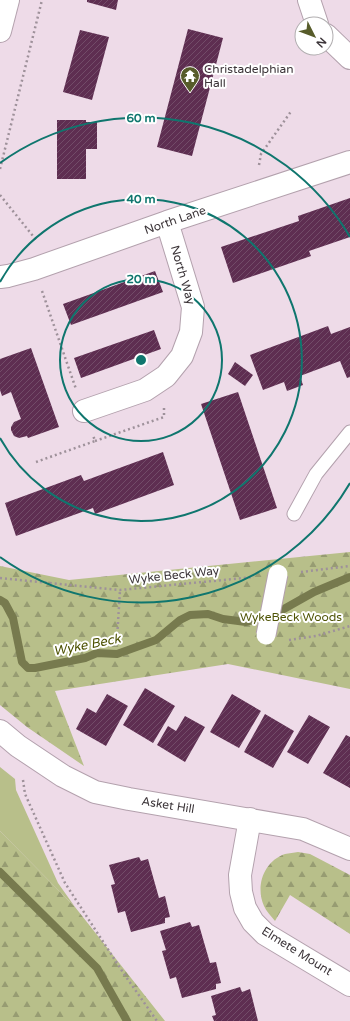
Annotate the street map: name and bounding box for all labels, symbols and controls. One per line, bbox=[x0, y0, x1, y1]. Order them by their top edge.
north arrow bbox=[294, 16, 334, 56]
text: N bbox=[313, 35, 329, 50]
place label: Christadelphian Hall bbox=[204, 62, 294, 90]
temple icon: Christadelphian Hall bbox=[179, 65, 201, 93]
text: 60 m bbox=[126, 111, 156, 125]
text: 40 m bbox=[126, 192, 156, 206]
street label: North Lane bbox=[142, 203, 208, 237]
street label: North Way bbox=[168, 244, 198, 307]
text: 20 m bbox=[126, 272, 156, 286]
centre of rings bbox=[134, 353, 148, 367]
street label: Wyke Beck Way bbox=[128, 563, 220, 587]
park label: WykeBeck Woods bbox=[240, 610, 342, 624]
water label: Wyke Beck bbox=[52, 630, 123, 659]
street label: Asket Hill bbox=[140, 794, 196, 816]
street label: Elmete Mount bbox=[259, 924, 335, 979]

